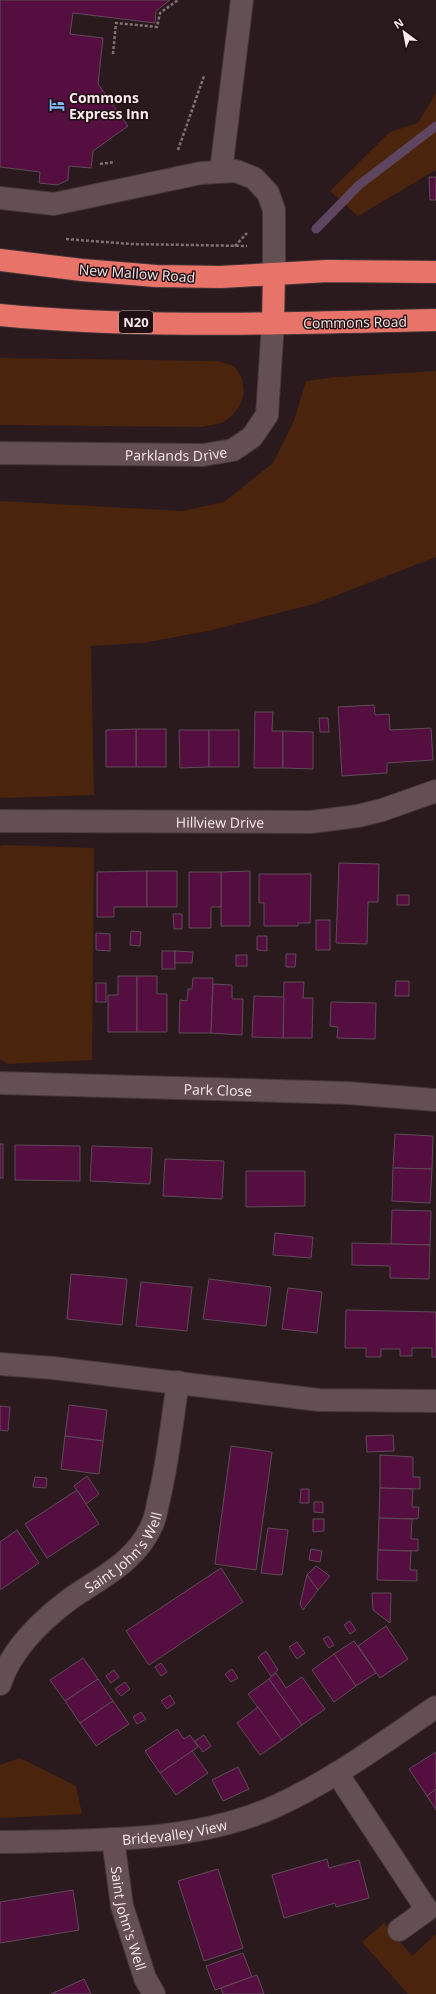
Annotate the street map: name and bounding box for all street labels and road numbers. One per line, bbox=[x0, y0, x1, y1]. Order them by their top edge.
street label: New Mallow Road bbox=[78, 259, 196, 287]
road number: N20 bbox=[119, 311, 153, 333]
street label: Commons Road bbox=[303, 312, 407, 332]
street label: Parklands Drive bbox=[125, 442, 229, 465]
street label: Hillview Drive bbox=[176, 812, 264, 831]
street label: Park Close bbox=[184, 1079, 252, 1100]
street label: Saint John's Well bbox=[81, 1510, 165, 1597]
street label: Bridevalley View bbox=[121, 1814, 229, 1848]
street label: Saint John's Well bbox=[107, 1865, 151, 1973]

